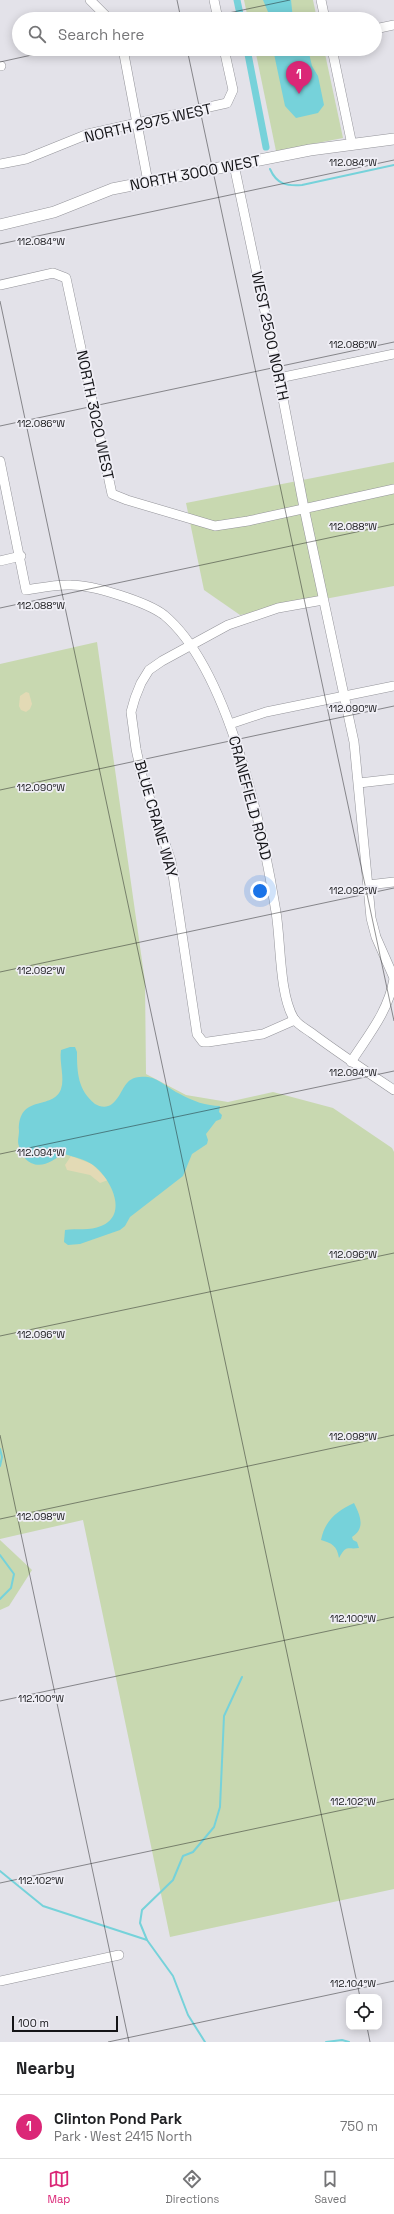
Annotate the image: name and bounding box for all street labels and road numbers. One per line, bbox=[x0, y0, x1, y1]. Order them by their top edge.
street label: NORTH 2975 WEST bbox=[82, 99, 214, 146]
street label: NORTH 3000 WEST bbox=[128, 150, 262, 194]
street label: WEST 2500 NORTH bbox=[248, 270, 293, 402]
street label: NORTH 3020 WEST bbox=[72, 348, 119, 482]
street label: CRANEFIELD ROAD bbox=[225, 734, 276, 862]
street label: BLUE CRANE WAY bbox=[131, 758, 182, 880]

